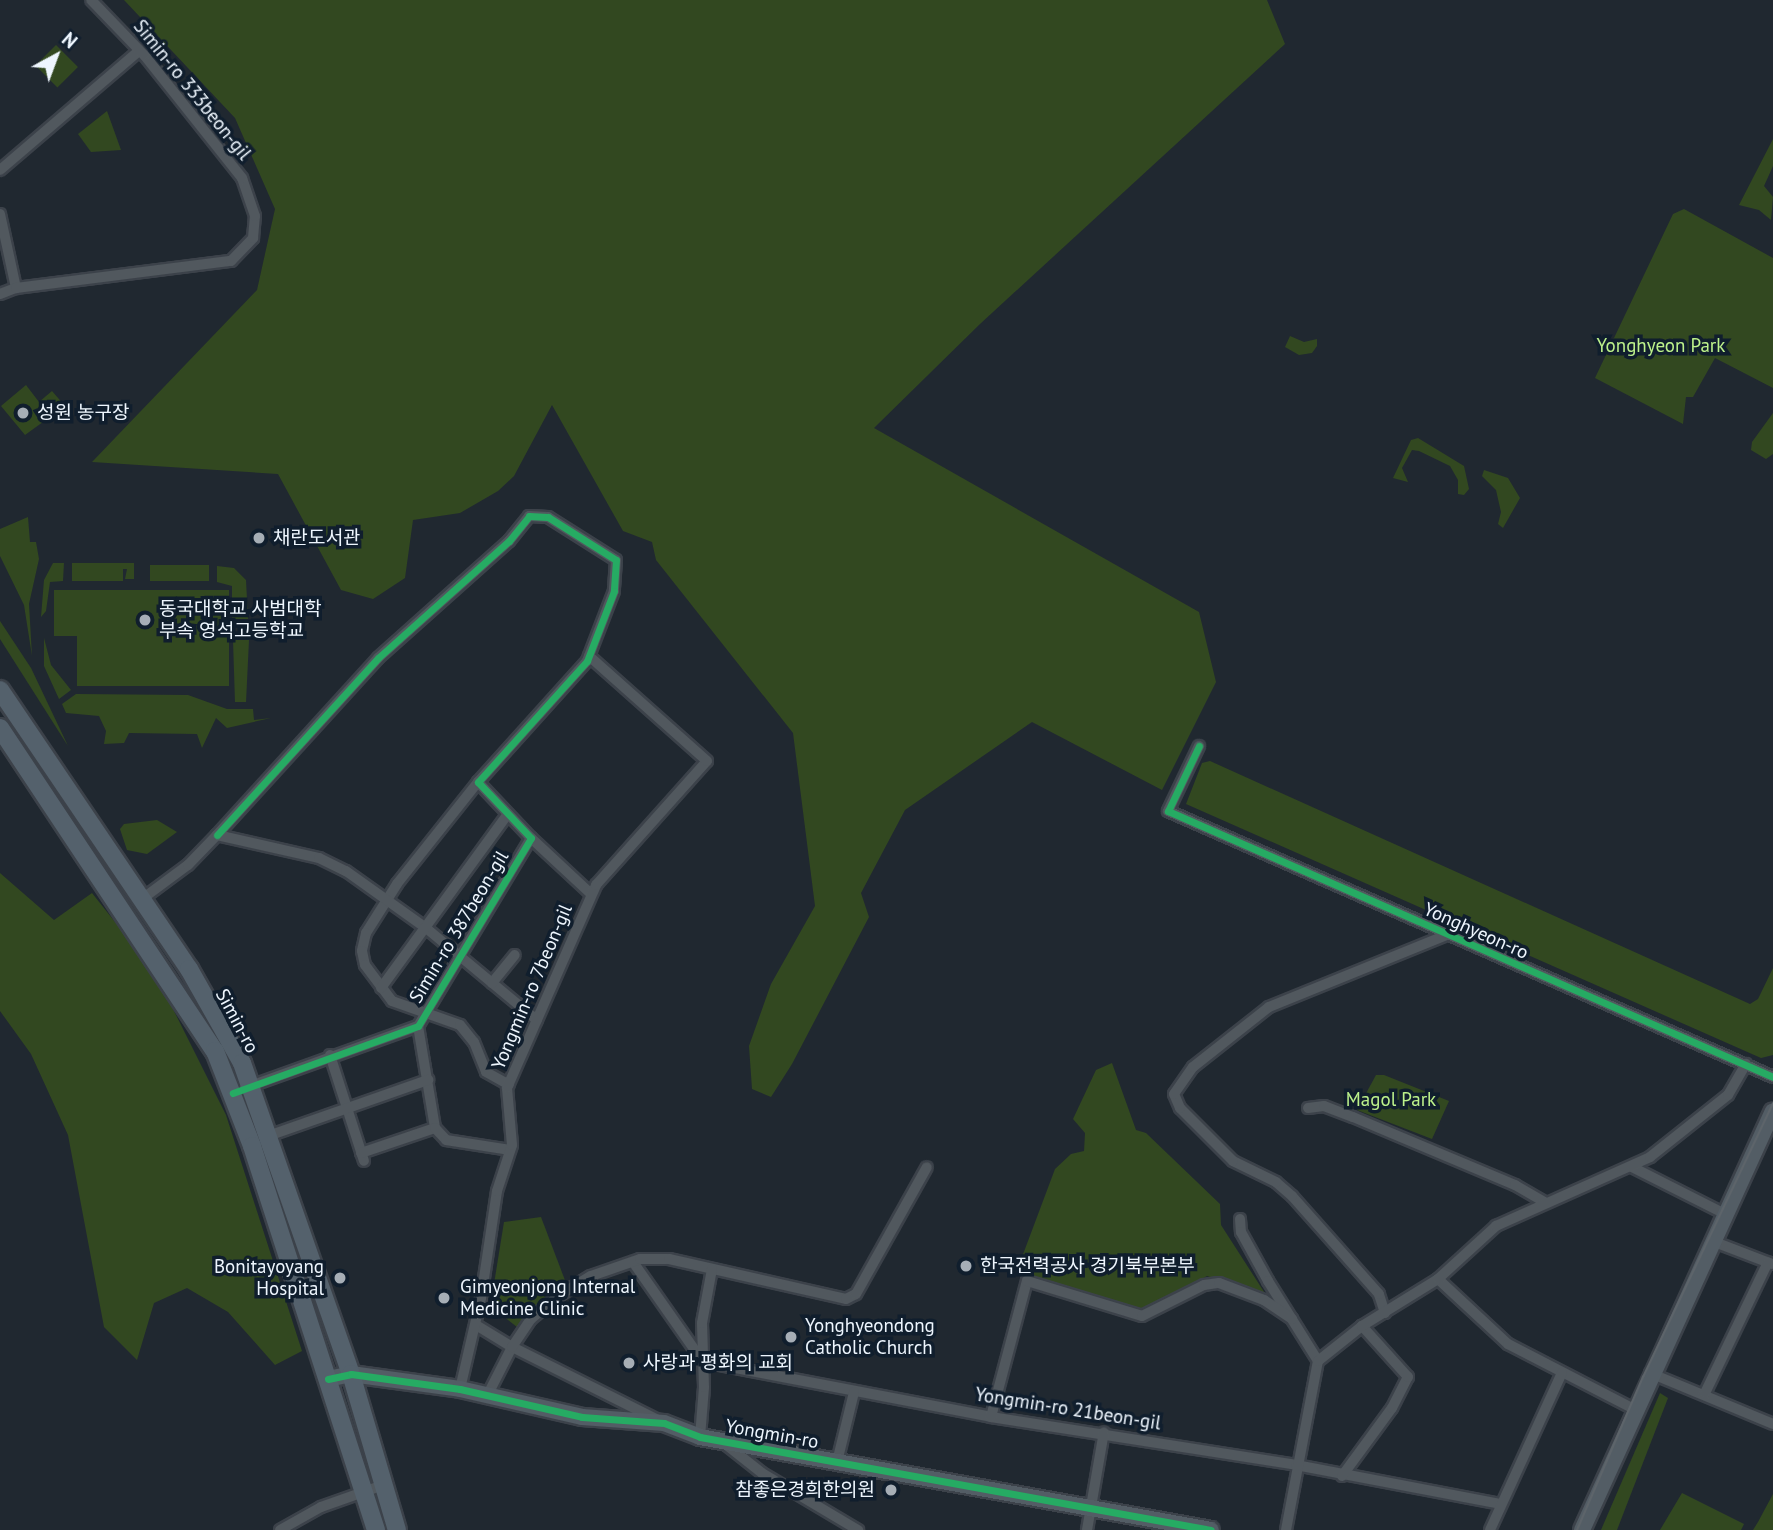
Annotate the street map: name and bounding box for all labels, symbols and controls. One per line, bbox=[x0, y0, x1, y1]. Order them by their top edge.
street label: Simin-ro 333beon-gil bbox=[128, 15, 256, 165]
north arrow bbox=[21, 21, 91, 91]
text: N bbox=[57, 27, 82, 53]
park label: Yonghyeon Park bbox=[1597, 335, 1725, 357]
place label: 성원 농구장 bbox=[37, 402, 129, 424]
marker: 성원 농구장 bbox=[15, 405, 31, 421]
place label: 채란도서관 bbox=[273, 527, 360, 549]
marker: 채란도서관 bbox=[251, 530, 267, 546]
place label: 동국대학교 사범대학 부속 영석고등학교 bbox=[159, 598, 321, 642]
marker: 동국대학교 사범대학 부속 영석고등학교 bbox=[137, 612, 153, 628]
street label: Simin-ro 387beon-gil bbox=[405, 847, 513, 1007]
street label: Yonghyeon-ro bbox=[1420, 898, 1532, 964]
street label: Yongmin-ro 7beon-gil bbox=[487, 901, 577, 1073]
street label: Simin-ro bbox=[211, 985, 263, 1057]
park label: Magol Park bbox=[1346, 1089, 1436, 1111]
place label: 한국전력공사 경기북부본부 bbox=[980, 1255, 1195, 1277]
place label: Bonitayoyang Hospital bbox=[214, 1256, 324, 1300]
marker: 한국전력공사 경기북부본부 bbox=[958, 1258, 974, 1274]
marker: Bonitayoyang Hospital bbox=[330, 1268, 350, 1288]
place label: Gimyeonjong Internal Medicine Clinic bbox=[460, 1276, 635, 1320]
marker: Gimyeonjong Internal Medicine Clinic bbox=[434, 1288, 454, 1308]
place label: Yonghyeondong Catholic Church bbox=[805, 1315, 935, 1359]
marker: Yonghyeondong Catholic Church bbox=[783, 1329, 799, 1345]
place label: 사랑과 평화의 교회 bbox=[643, 1352, 793, 1374]
marker: 사랑과 평화의 교회 bbox=[621, 1355, 637, 1371]
street label: Yongmin-ro 21beon-gil bbox=[973, 1383, 1163, 1435]
street label: Yongmin-ro bbox=[724, 1415, 820, 1453]
place label: 참좋은경희한의원 bbox=[735, 1479, 875, 1501]
marker: 참좋은경희한의원 bbox=[881, 1480, 901, 1500]

